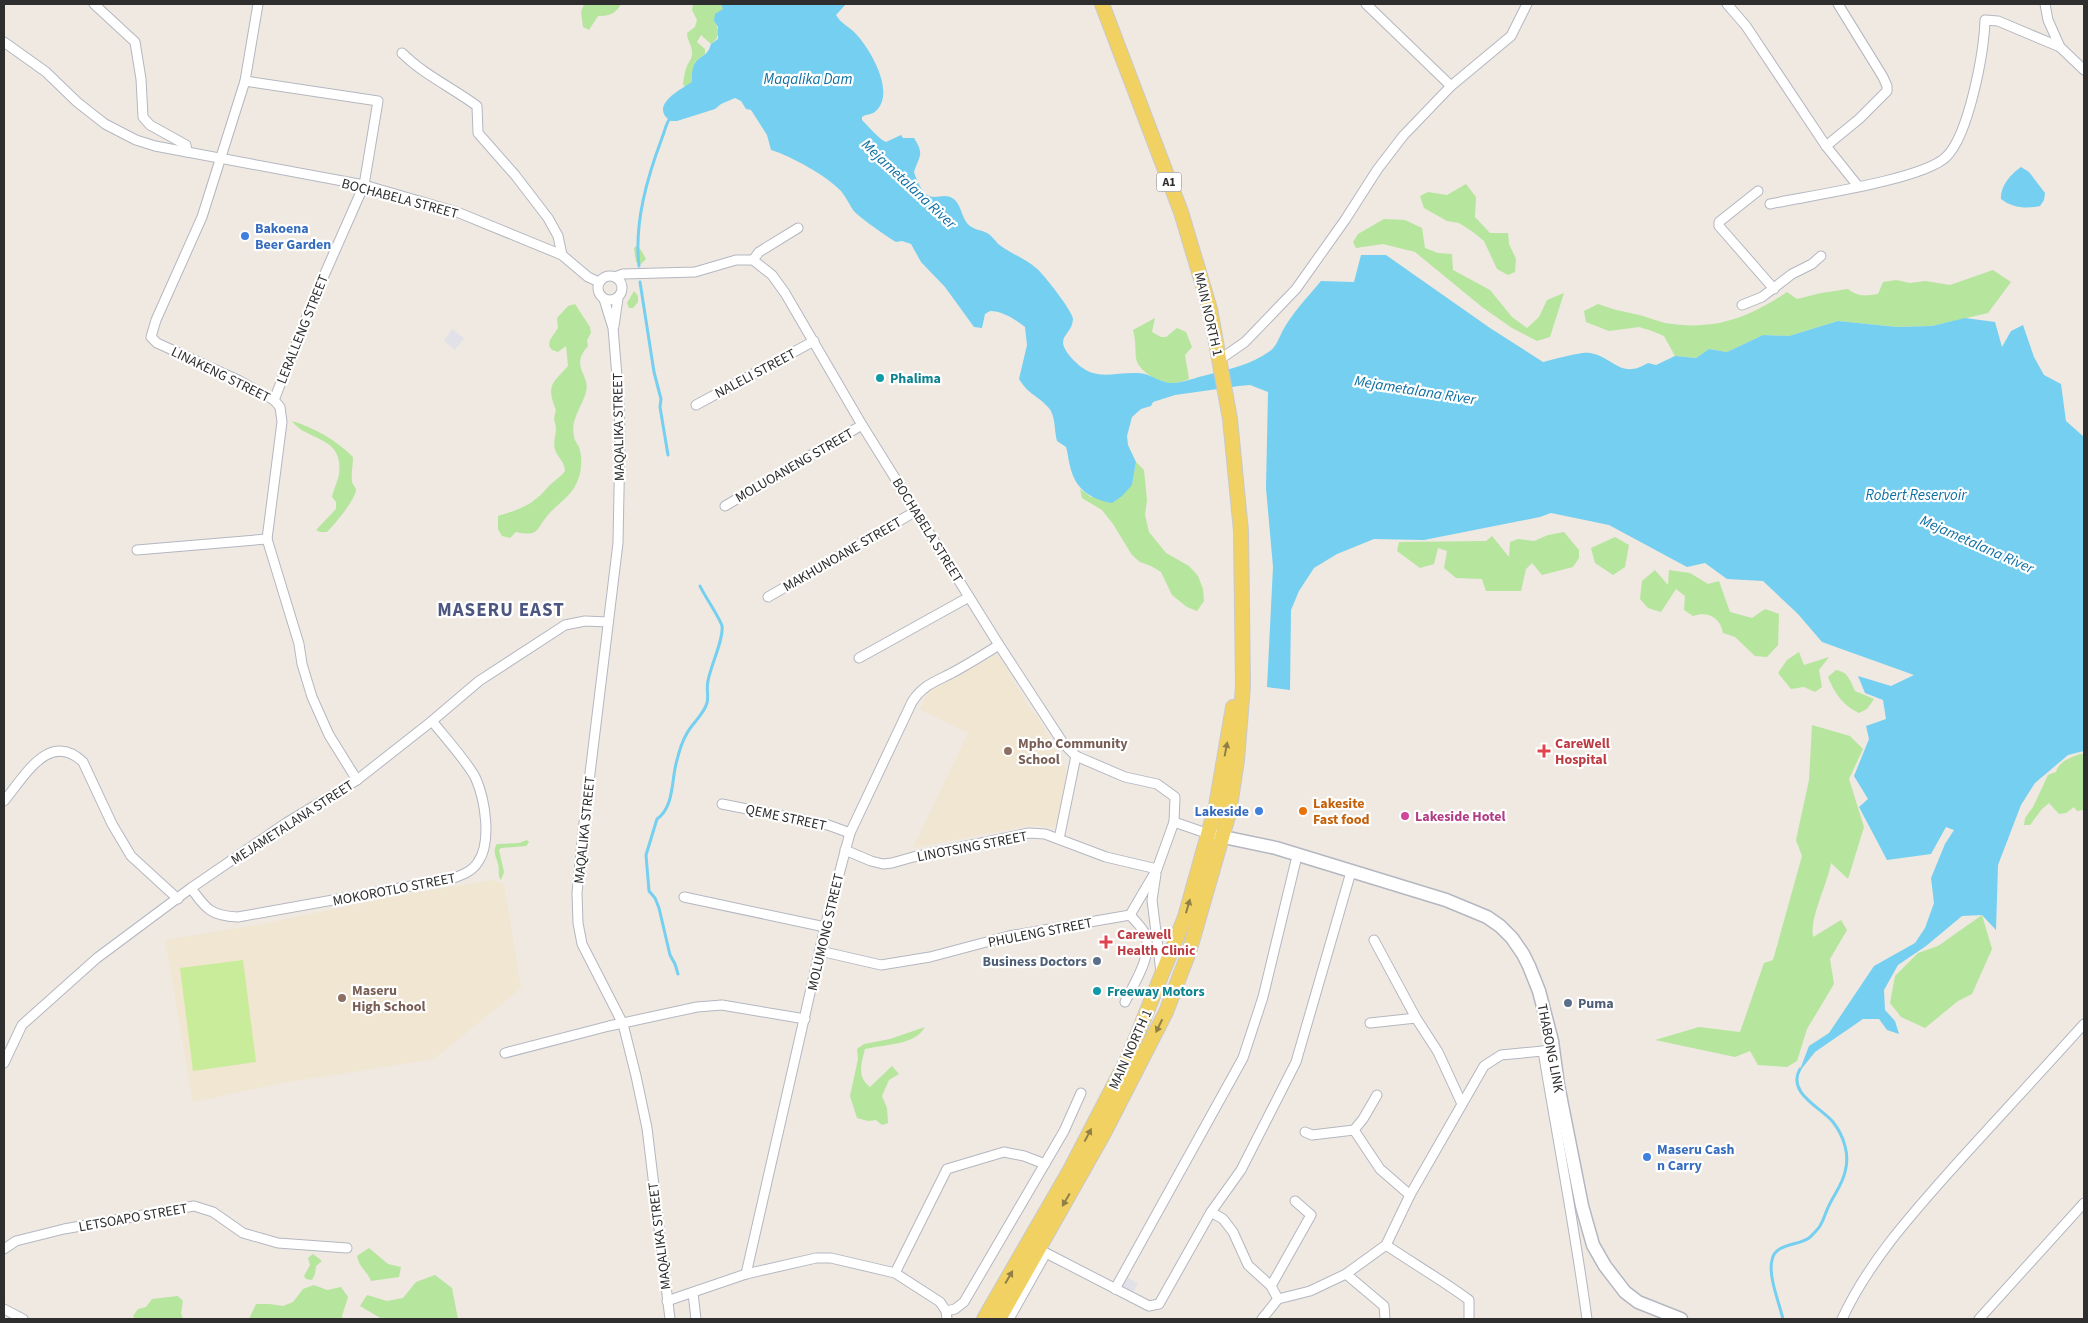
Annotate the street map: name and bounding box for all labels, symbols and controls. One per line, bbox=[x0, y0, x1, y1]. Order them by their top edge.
water label: Maqalika Dam bbox=[764, 69, 852, 90]
water label: Mejametalana River bbox=[857, 135, 961, 234]
road number: A1 bbox=[1156, 172, 1182, 192]
street label: BOCHABELA STREET bbox=[339, 174, 461, 224]
place label: Bakoena Beer Garden bbox=[255, 219, 331, 255]
marker: Bakoena Beer Garden bbox=[239, 230, 251, 242]
street label: MAIN NORTH 1 bbox=[1189, 270, 1227, 358]
street label: LERALLENG STREET bbox=[272, 271, 334, 387]
street label: LINAKENG STREET bbox=[168, 342, 274, 408]
street label: NALELI STREET bbox=[711, 344, 800, 404]
place label: Phalima bbox=[890, 369, 941, 389]
water label: Mejametalana River bbox=[1353, 371, 1478, 411]
street label: MAQALIKA STREET bbox=[608, 372, 630, 481]
marker: Phalima bbox=[874, 372, 886, 384]
street label: MOLUOANENG STREET bbox=[732, 424, 858, 508]
street label: BOCHABELA STREET bbox=[887, 474, 968, 587]
water label: Robert Reservoir bbox=[1865, 485, 1967, 506]
water label: Mejametalana River bbox=[1917, 510, 2038, 579]
street label: MAKHUNOANE STREET bbox=[779, 512, 906, 597]
district label: MASERU EAST bbox=[437, 597, 565, 624]
place label: Mpho Community School bbox=[1018, 734, 1128, 770]
place label: CareWell Hospital bbox=[1555, 734, 1610, 770]
one-way arrow bbox=[1223, 740, 1231, 756]
marker: CareWell Hospital bbox=[1537, 744, 1551, 758]
marker: Mpho Community School bbox=[1002, 745, 1014, 757]
street label: MEJAMETALANA STREET bbox=[227, 775, 358, 870]
street label: MAQALIKA STREET bbox=[569, 775, 601, 885]
place label: Lakesite Fast food bbox=[1313, 794, 1369, 830]
street label: QEME STREET bbox=[744, 800, 828, 836]
place label: Lakeside bbox=[1195, 802, 1249, 822]
marker: Lakeside bbox=[1253, 805, 1265, 817]
marker: Lakesite Fast food bbox=[1297, 805, 1309, 817]
place label: Lakeside Hotel bbox=[1415, 807, 1506, 827]
marker: Lakeside Hotel bbox=[1399, 810, 1411, 822]
street label: LINOTSING STREET bbox=[915, 826, 1030, 867]
street label: MOKOROTLO STREET bbox=[331, 868, 458, 912]
street label: MOLUMONG STREET bbox=[803, 871, 849, 993]
one-way arrow bbox=[1184, 899, 1192, 914]
street label: PHULENG STREET bbox=[986, 913, 1094, 953]
place label: Carewell Health Clinic bbox=[1117, 925, 1196, 961]
marker: Carewell Health Clinic bbox=[1099, 935, 1113, 949]
place label: Business Doctors bbox=[982, 952, 1087, 972]
marker: Business Doctors bbox=[1091, 955, 1103, 967]
place label: Maseru High School bbox=[352, 981, 425, 1017]
place label: Freeway Motors bbox=[1107, 982, 1205, 1002]
marker: Freeway Motors bbox=[1091, 985, 1103, 997]
marker: Maseru High School bbox=[336, 992, 348, 1004]
place label: Puma bbox=[1578, 994, 1614, 1014]
marker: Puma bbox=[1562, 997, 1574, 1009]
street label: THABONG LINK bbox=[1532, 1002, 1569, 1095]
street label: MAIN NORTH 1 bbox=[1104, 1006, 1158, 1093]
one-way arrow bbox=[1155, 1018, 1163, 1033]
one-way arrow bbox=[1084, 1129, 1093, 1142]
place label: Maseru Cash n Carry bbox=[1657, 1140, 1735, 1176]
marker: Maseru Cash n Carry bbox=[1641, 1151, 1653, 1163]
street label: MAQALIKA STREET bbox=[643, 1180, 677, 1291]
one-way arrow bbox=[1062, 1192, 1070, 1207]
street label: LETSOAPO STREET bbox=[77, 1198, 190, 1237]
one-way arrow bbox=[1004, 1270, 1013, 1284]

